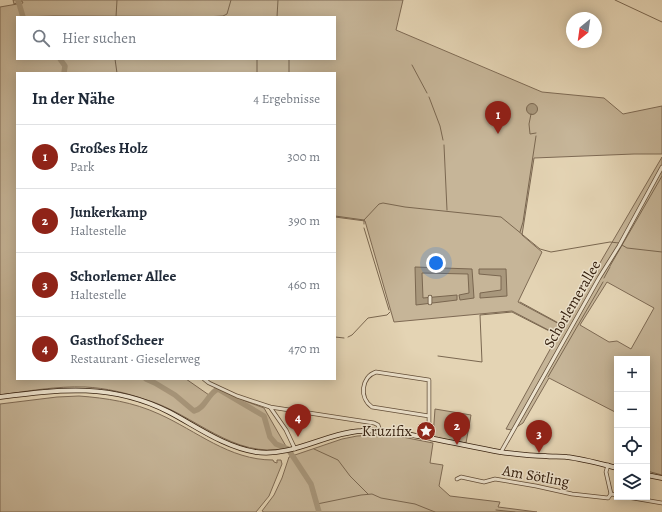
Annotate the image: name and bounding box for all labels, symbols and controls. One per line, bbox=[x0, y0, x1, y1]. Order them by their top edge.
north arrow bbox=[566, 12, 602, 48]
search box bbox=[16, 16, 336, 60]
icon: search bbox=[30, 27, 52, 49]
text: Hier suchen bbox=[62, 28, 136, 48]
text: In der Nähe bbox=[32, 87, 115, 110]
text: 4 Ergebnisse bbox=[253, 90, 320, 107]
pin: 1 bbox=[485, 101, 511, 134]
text: Großes Holz bbox=[70, 138, 148, 158]
text: 1 bbox=[43, 148, 47, 165]
text: 300 m bbox=[287, 148, 320, 165]
text: Park bbox=[70, 158, 94, 175]
text: Junkerkamp bbox=[70, 202, 147, 222]
text: 2 bbox=[42, 212, 48, 229]
text: 390 m bbox=[288, 212, 320, 229]
text: Haltestelle bbox=[70, 222, 126, 239]
your location bbox=[426, 253, 446, 273]
street label: Schorlemerallee bbox=[539, 256, 605, 352]
text: Schorlemer Allee bbox=[70, 266, 176, 286]
text: 3 bbox=[42, 276, 48, 293]
text: 460 m bbox=[288, 276, 320, 293]
text: Haltestelle bbox=[70, 286, 126, 303]
text: Gasthof Scheer bbox=[70, 330, 164, 350]
text: 4 bbox=[42, 340, 48, 357]
text: 470 m bbox=[288, 340, 320, 357]
text: Restaurant · Gieselerweg bbox=[70, 350, 200, 367]
map controls bbox=[614, 356, 650, 500]
button: + bbox=[614, 356, 650, 392]
button: − bbox=[614, 392, 650, 428]
pin: 4 bbox=[285, 404, 311, 437]
pin: 2 bbox=[444, 412, 470, 445]
place icon: Kruzifix bbox=[415, 420, 437, 442]
pin: 3 bbox=[526, 420, 552, 453]
place label: Kruzifix bbox=[362, 421, 412, 441]
button: locate bbox=[614, 428, 650, 464]
street label: Am Sötling bbox=[500, 460, 572, 492]
button: layers bbox=[614, 464, 650, 500]

